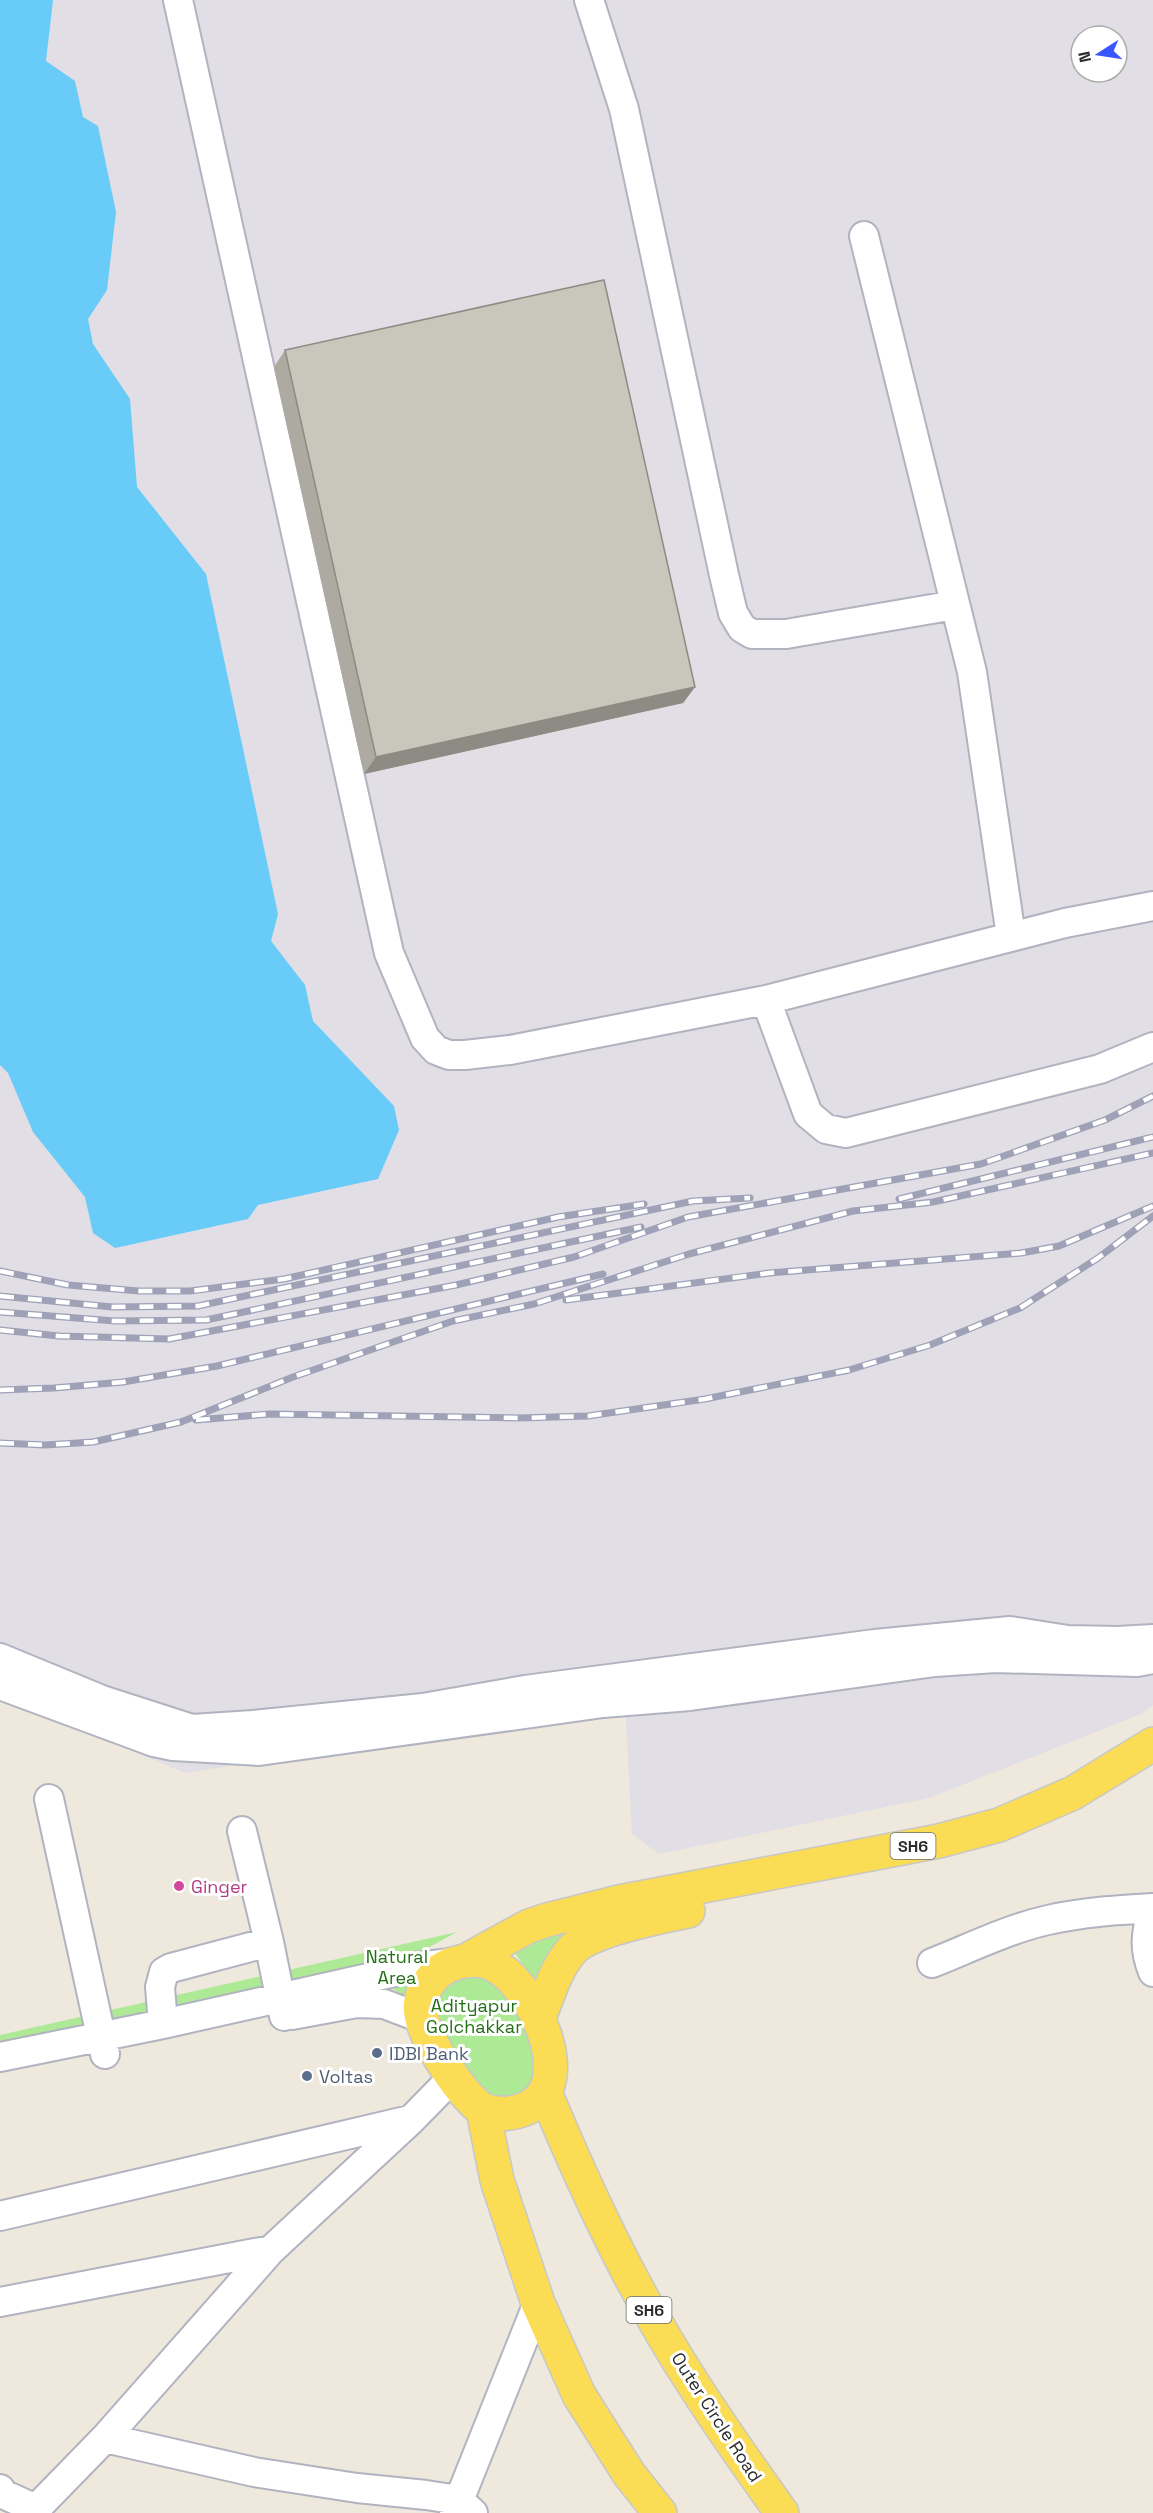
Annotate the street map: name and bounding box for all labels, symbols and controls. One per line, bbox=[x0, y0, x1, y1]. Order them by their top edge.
north arrow bbox=[1069, 24, 1129, 84]
text: N bbox=[1073, 50, 1096, 64]
road number: SH6 bbox=[890, 1833, 936, 1859]
place label: Ginger bbox=[191, 1875, 248, 1898]
marker: Ginger bbox=[172, 1879, 186, 1893]
park label: Natural Area bbox=[366, 1945, 428, 1989]
park label: Adityapur Golchakkar bbox=[426, 1994, 522, 2038]
place label: IDBI Bank bbox=[389, 2042, 469, 2065]
marker: IDBI Bank bbox=[370, 2046, 384, 2060]
place label: Voltas bbox=[319, 2065, 373, 2088]
marker: Voltas bbox=[300, 2069, 314, 2083]
road number: SH6 bbox=[626, 2297, 672, 2323]
street label: Outer Circle Road bbox=[666, 2348, 768, 2486]

